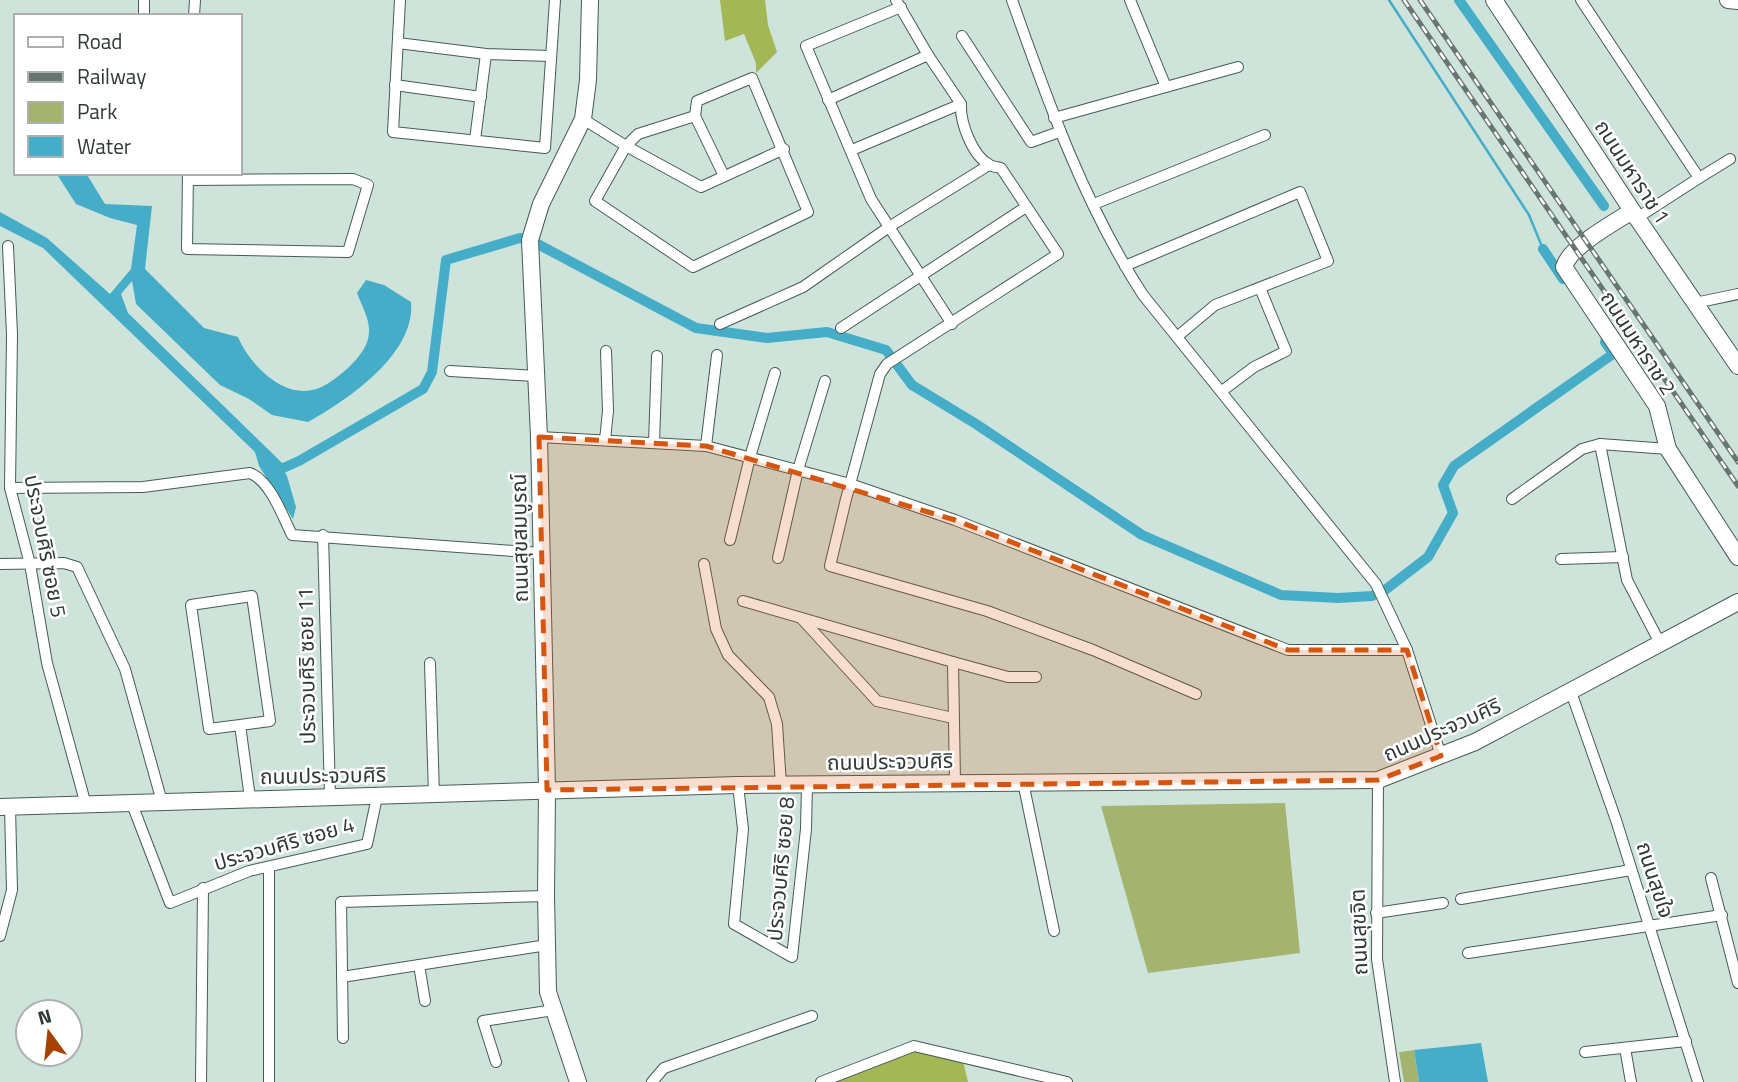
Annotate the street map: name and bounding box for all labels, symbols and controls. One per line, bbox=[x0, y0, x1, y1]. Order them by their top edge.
legend bbox=[14, 14, 242, 175]
text: Road bbox=[77, 25, 122, 57]
text: Railway bbox=[77, 60, 146, 92]
text: Park bbox=[77, 95, 117, 127]
street label: ถนนมหาราช 1 bbox=[1587, 113, 1679, 230]
text: Water bbox=[77, 130, 131, 162]
street label: ถนนมหาราช 2 bbox=[1593, 284, 1685, 401]
street label: ประจวบศิริ ซอย 5 bbox=[16, 472, 76, 620]
street label: ถนนสุขสมบูรณ์ bbox=[502, 473, 536, 603]
street label: ประจวบศิริ ซอย 11 bbox=[289, 587, 323, 745]
street label: ถนนประจวบศิริ bbox=[1378, 689, 1506, 769]
street label: ถนนประจวบศิริ bbox=[827, 744, 953, 778]
street label: ถนนประจวบศิริ bbox=[260, 758, 386, 792]
street label: ประจวบศิริ ซอย 8 bbox=[758, 795, 802, 942]
street label: ประจวบศิริ ซอย 4 bbox=[210, 808, 358, 878]
street label: ถนนสุขใจ bbox=[1629, 837, 1683, 922]
street label: ถนนสุขจิต bbox=[1341, 888, 1375, 976]
north arrow bbox=[14, 998, 84, 1068]
text: N bbox=[34, 1000, 55, 1032]

